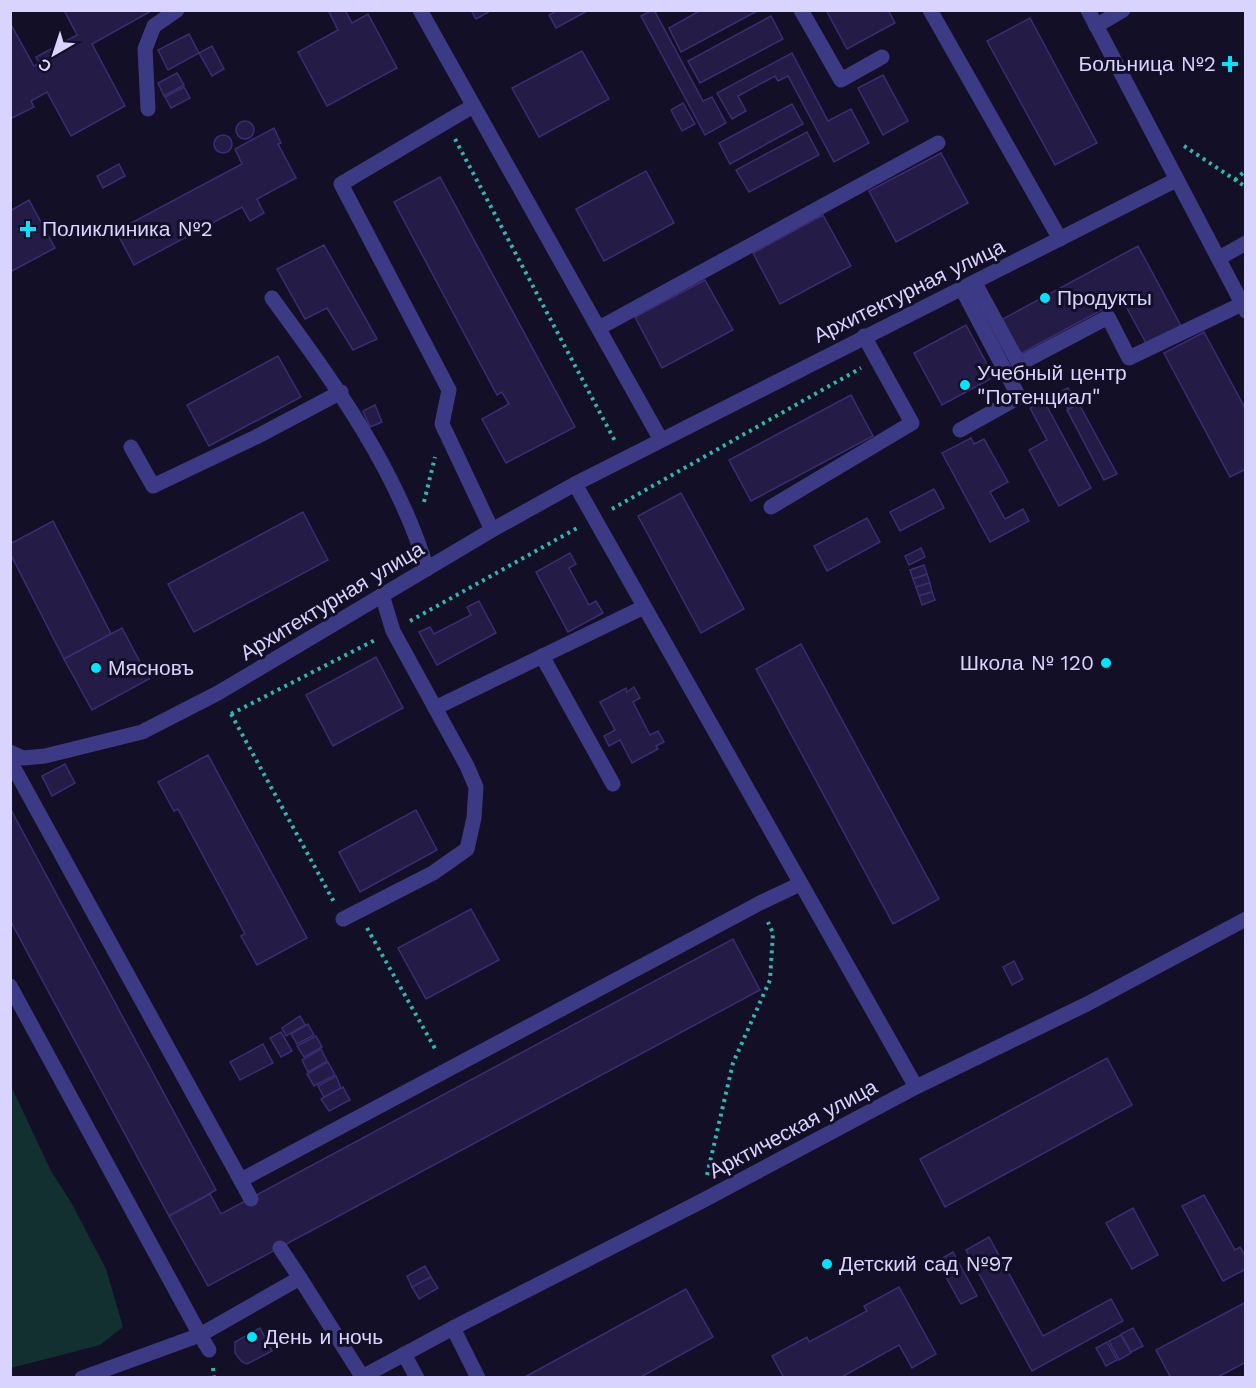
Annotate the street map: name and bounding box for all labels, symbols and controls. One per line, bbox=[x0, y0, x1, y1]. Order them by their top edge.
north arrow bbox=[24, 24, 84, 84]
place label: Больница №2 bbox=[1078, 51, 1216, 76]
text: С bbox=[34, 54, 55, 76]
marker: Больница №2 bbox=[1221, 55, 1239, 73]
place label: Поликлиника №2 bbox=[42, 216, 213, 241]
marker: Поликлиника №2 bbox=[19, 220, 37, 238]
street label: Архитектурная улица bbox=[809, 233, 1009, 348]
place label: Продукты bbox=[1057, 285, 1152, 310]
marker: Продукты bbox=[1038, 291, 1052, 305]
place label: Учебный центр "Потенциал" bbox=[977, 360, 1127, 409]
marker: Учебный центр "Потенциал" bbox=[958, 378, 972, 392]
street label: Архитектурная улица bbox=[236, 536, 428, 665]
place label: Школа № 120 bbox=[960, 650, 1094, 675]
place label: Мясновъ bbox=[108, 655, 194, 680]
marker: Школа № 120 bbox=[1099, 656, 1113, 670]
marker: Мясновъ bbox=[89, 661, 103, 675]
street label: Арктическая улица bbox=[704, 1073, 882, 1184]
place label: Детский сад №97 bbox=[839, 1251, 1013, 1276]
marker: Детский сад №97 bbox=[820, 1257, 834, 1271]
place label: День и ночь bbox=[264, 1324, 383, 1349]
marker: День и ночь bbox=[245, 1330, 259, 1344]

